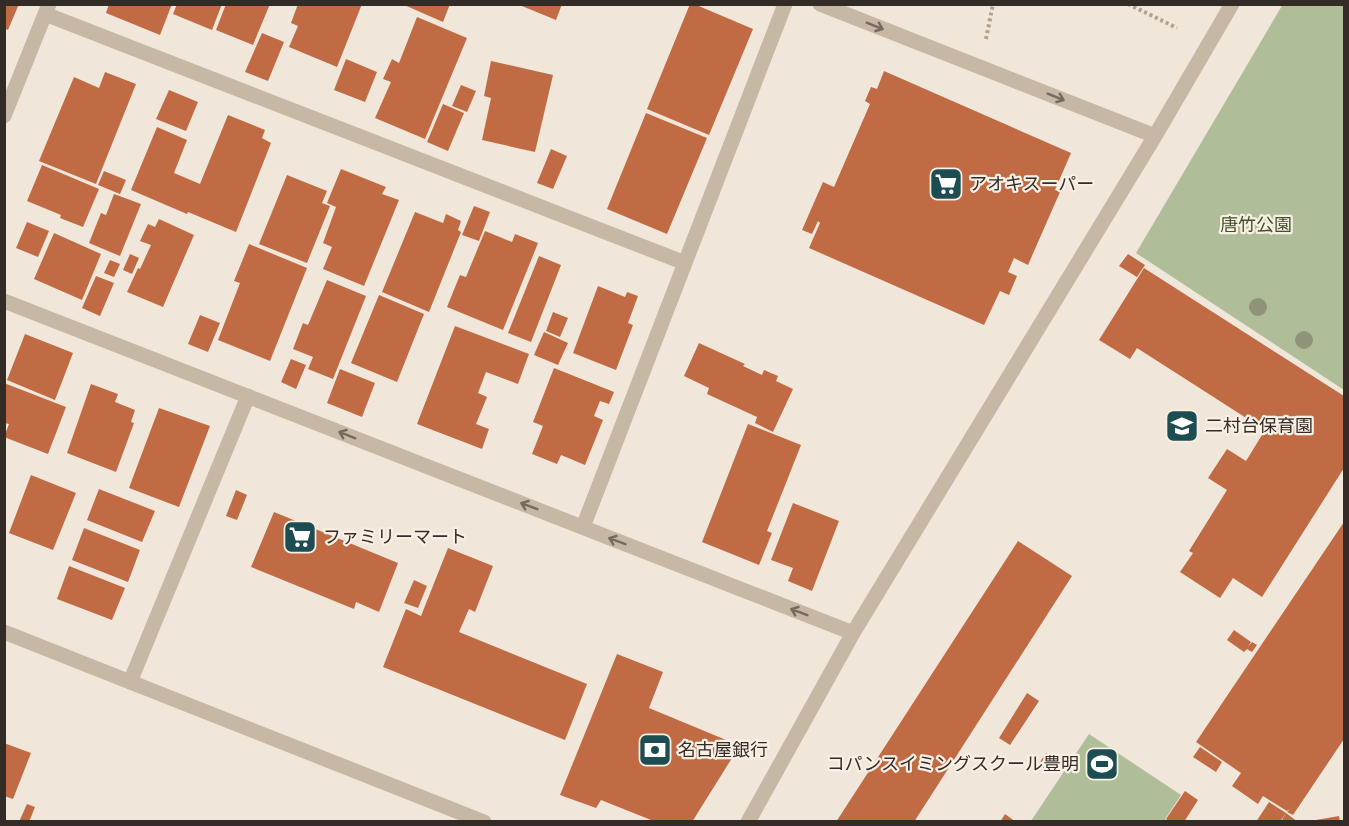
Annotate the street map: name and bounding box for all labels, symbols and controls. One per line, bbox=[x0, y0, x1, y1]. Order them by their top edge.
one-way arrow bbox=[865, 21, 884, 32]
one-way arrow bbox=[1046, 93, 1065, 104]
supermarket icon: アオキスーパー bbox=[928, 166, 964, 202]
place label: アオキスーパー bbox=[969, 173, 1094, 195]
park label: 唐竹公園 bbox=[1220, 214, 1292, 236]
school or university icon: 二村台保育園 bbox=[1164, 408, 1200, 444]
place label: 二村台保育園 bbox=[1205, 415, 1313, 437]
one-way arrow bbox=[338, 429, 357, 440]
one-way arrow bbox=[520, 500, 538, 511]
supermarket icon: ファミリーマート bbox=[282, 519, 318, 555]
place label: ファミリーマート bbox=[323, 526, 467, 548]
one-way arrow bbox=[608, 535, 627, 546]
one-way arrow bbox=[790, 606, 808, 617]
bank icon: 名古屋銀行 bbox=[637, 732, 673, 768]
place label: 名古屋銀行 bbox=[678, 739, 768, 761]
sports icon: コパンスイミングスクール豊明 bbox=[1084, 746, 1120, 782]
place label: コパンスイミングスクール豊明 bbox=[826, 753, 1079, 775]

